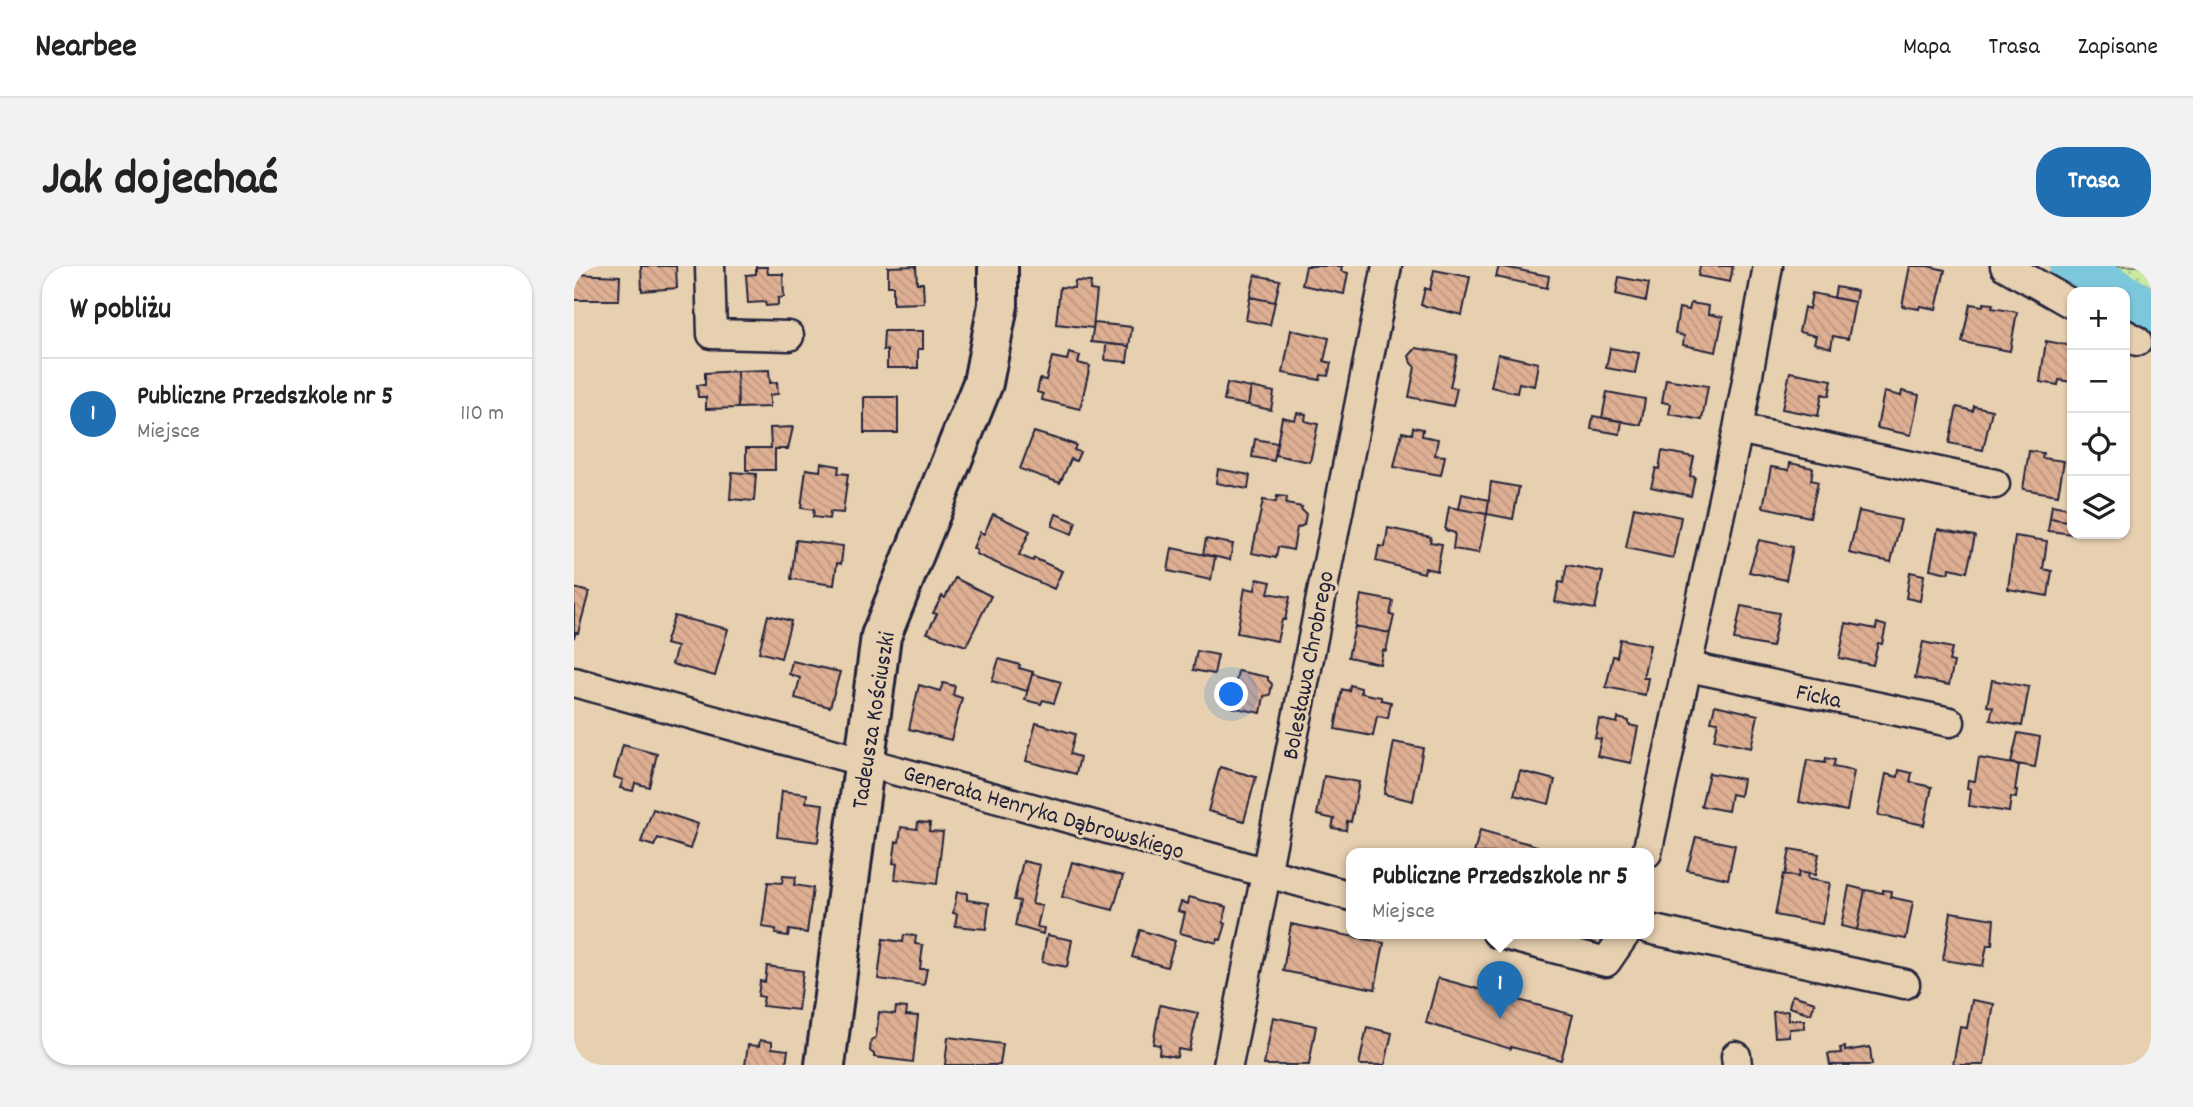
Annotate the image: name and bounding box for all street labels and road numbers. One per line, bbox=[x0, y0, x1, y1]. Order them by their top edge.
street label: Bolesława Chrobrego bbox=[1275, 568, 1345, 763]
street label: Tadeusza Kościuszki bbox=[844, 629, 906, 812]
street label: Ficka bbox=[1792, 677, 1845, 719]
street label: Generała Henryka Dąbrowskiego bbox=[899, 757, 1188, 870]

